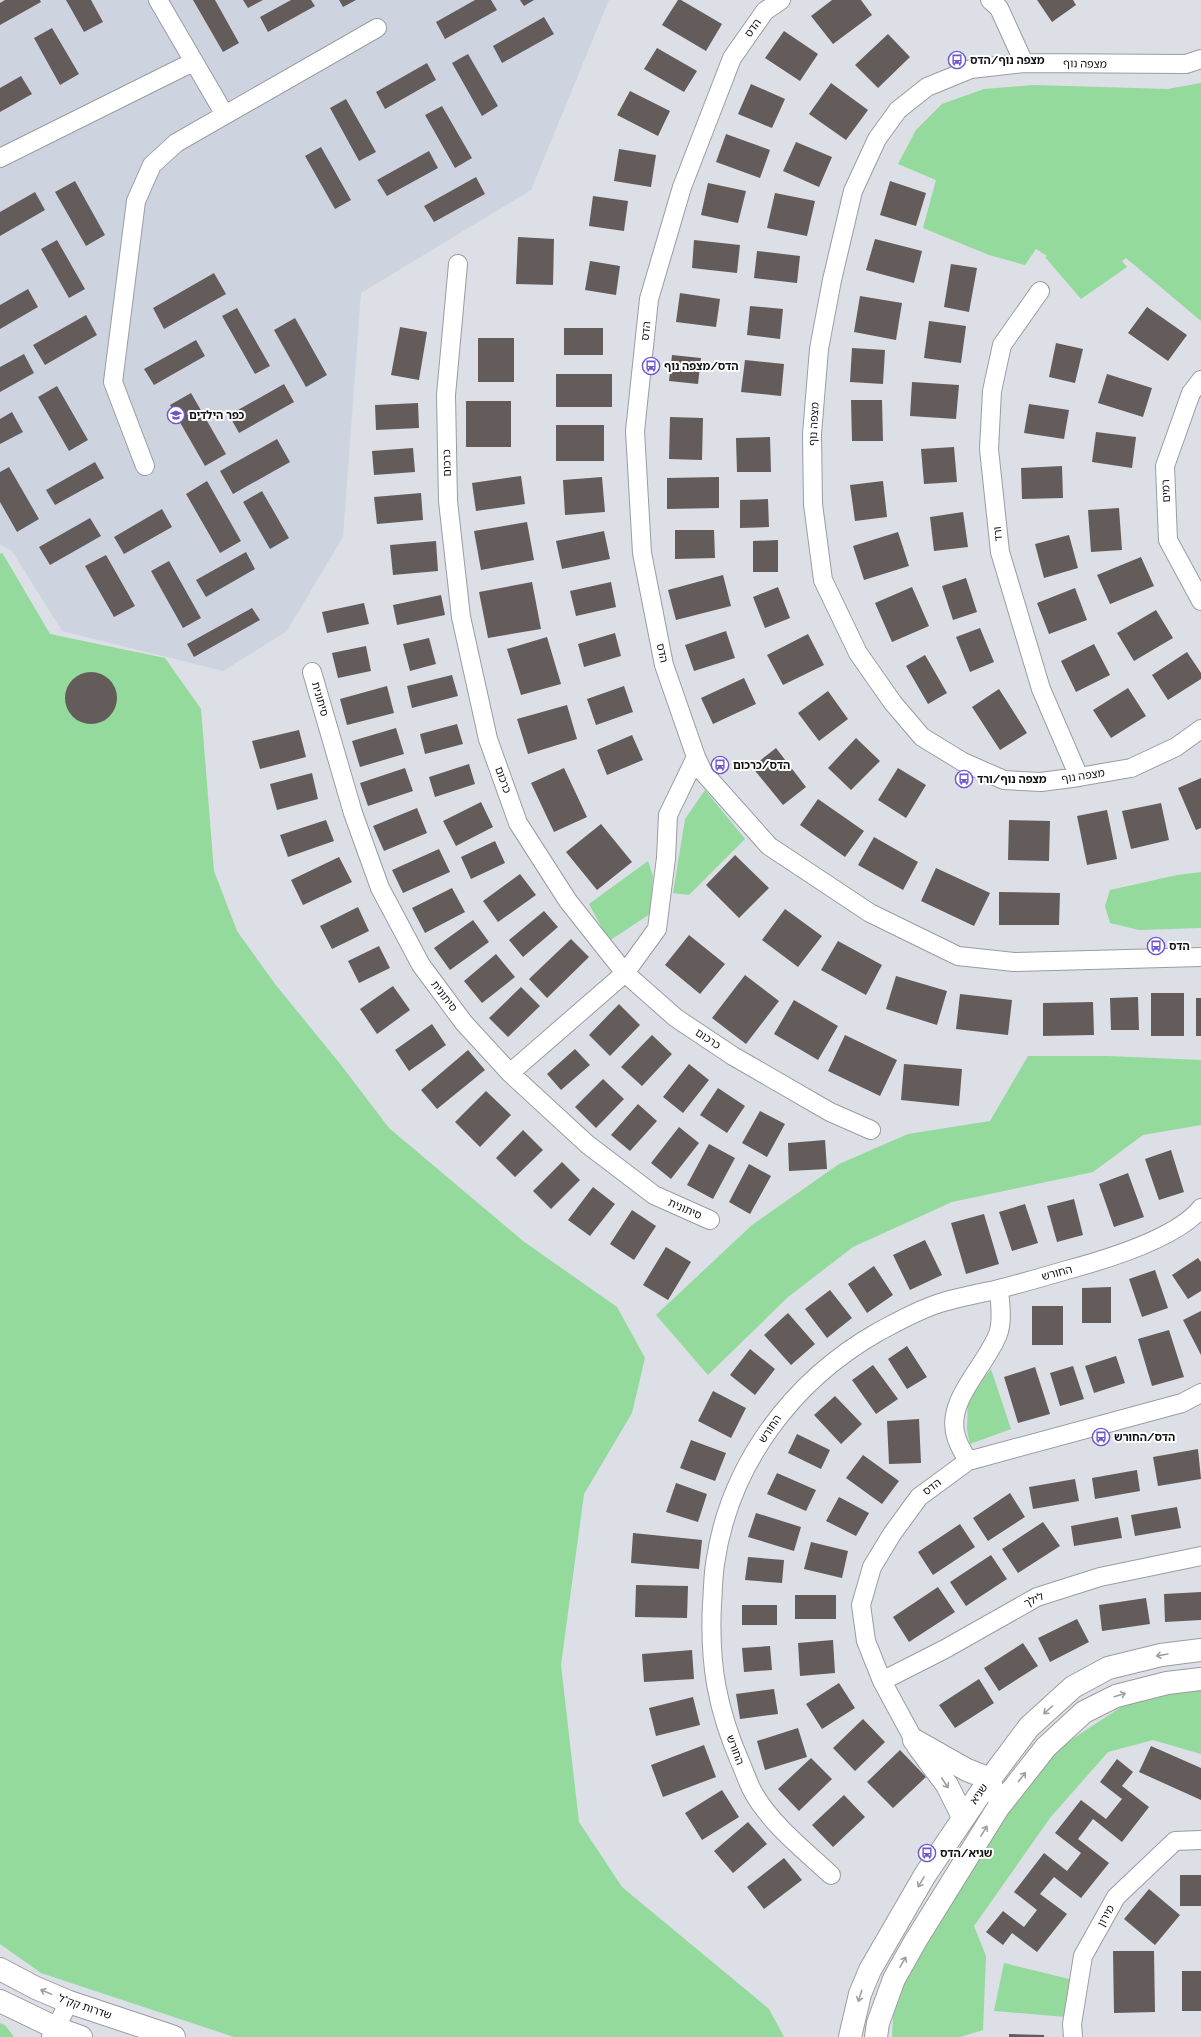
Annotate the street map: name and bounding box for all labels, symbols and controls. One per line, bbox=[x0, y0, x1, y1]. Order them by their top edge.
street label: הדס bbox=[742, 16, 764, 40]
bus stop icon: מצפה נוף/הדס bbox=[947, 50, 967, 70]
place label: מצפה נוף/הדס bbox=[970, 54, 1045, 67]
street label: מצפה נוף bbox=[1063, 57, 1107, 71]
street label: הדס bbox=[639, 320, 653, 341]
bus stop icon: הדס/מצפה נוף bbox=[641, 356, 661, 376]
place label: הדס/מצפה נוף bbox=[664, 360, 739, 373]
street label: מצפה נוף bbox=[806, 402, 822, 446]
school or university icon: כפר הילדים bbox=[166, 405, 186, 425]
place label: כפר הילדים bbox=[189, 409, 245, 422]
street label: כרכום bbox=[440, 449, 454, 477]
street label: רמים bbox=[1159, 479, 1173, 503]
street label: ורד bbox=[991, 526, 1005, 542]
street label: הדס bbox=[654, 642, 670, 664]
street label: סיתונית bbox=[309, 680, 331, 718]
bus stop icon: הדס/כרכום bbox=[710, 755, 730, 775]
place label: הדס/כרכום bbox=[733, 759, 790, 772]
street label: כרכום bbox=[492, 765, 514, 796]
street label: מצפה נוף bbox=[1060, 766, 1106, 786]
bus stop icon: מצפה נוף/ורד bbox=[954, 769, 974, 789]
place label: מצפה נוף/ורד bbox=[977, 773, 1047, 786]
bus stop icon: הדס bbox=[1146, 936, 1166, 956]
place label: הדס bbox=[1169, 940, 1190, 953]
street label: סיתונית bbox=[428, 978, 460, 1014]
street label: כרכום bbox=[693, 1026, 723, 1052]
street label: סיתונית bbox=[666, 1196, 704, 1222]
street label: החורש bbox=[1040, 1263, 1074, 1283]
street label: החורש bbox=[756, 1412, 784, 1446]
bus stop icon: הדס/החורש bbox=[1091, 1427, 1111, 1447]
place label: הדס/החורש bbox=[1114, 1431, 1175, 1444]
street label: הדס bbox=[920, 1476, 944, 1498]
street label: לילך bbox=[1022, 1590, 1046, 1610]
one-way arrow bbox=[1156, 1651, 1169, 1659]
one-way arrow bbox=[1113, 1691, 1126, 1698]
one-way arrow bbox=[1043, 1706, 1053, 1715]
street label: החורש bbox=[723, 1733, 747, 1767]
one-way arrow bbox=[1018, 1772, 1026, 1783]
one-way arrow bbox=[941, 1777, 949, 1788]
street label: שגיא bbox=[967, 1781, 991, 1807]
one-way arrow bbox=[980, 1825, 988, 1836]
bus stop icon: שגיא/הדס bbox=[917, 1843, 937, 1863]
place label: שגיא/הדס bbox=[940, 1847, 993, 1860]
one-way arrow bbox=[917, 1876, 925, 1888]
street label: מירון bbox=[1095, 1903, 1117, 1929]
one-way arrow bbox=[900, 1956, 908, 1968]
one-way arrow bbox=[40, 1988, 52, 1996]
one-way arrow bbox=[856, 1990, 863, 2003]
street label: שדרות קק"ל bbox=[57, 1992, 113, 2022]

